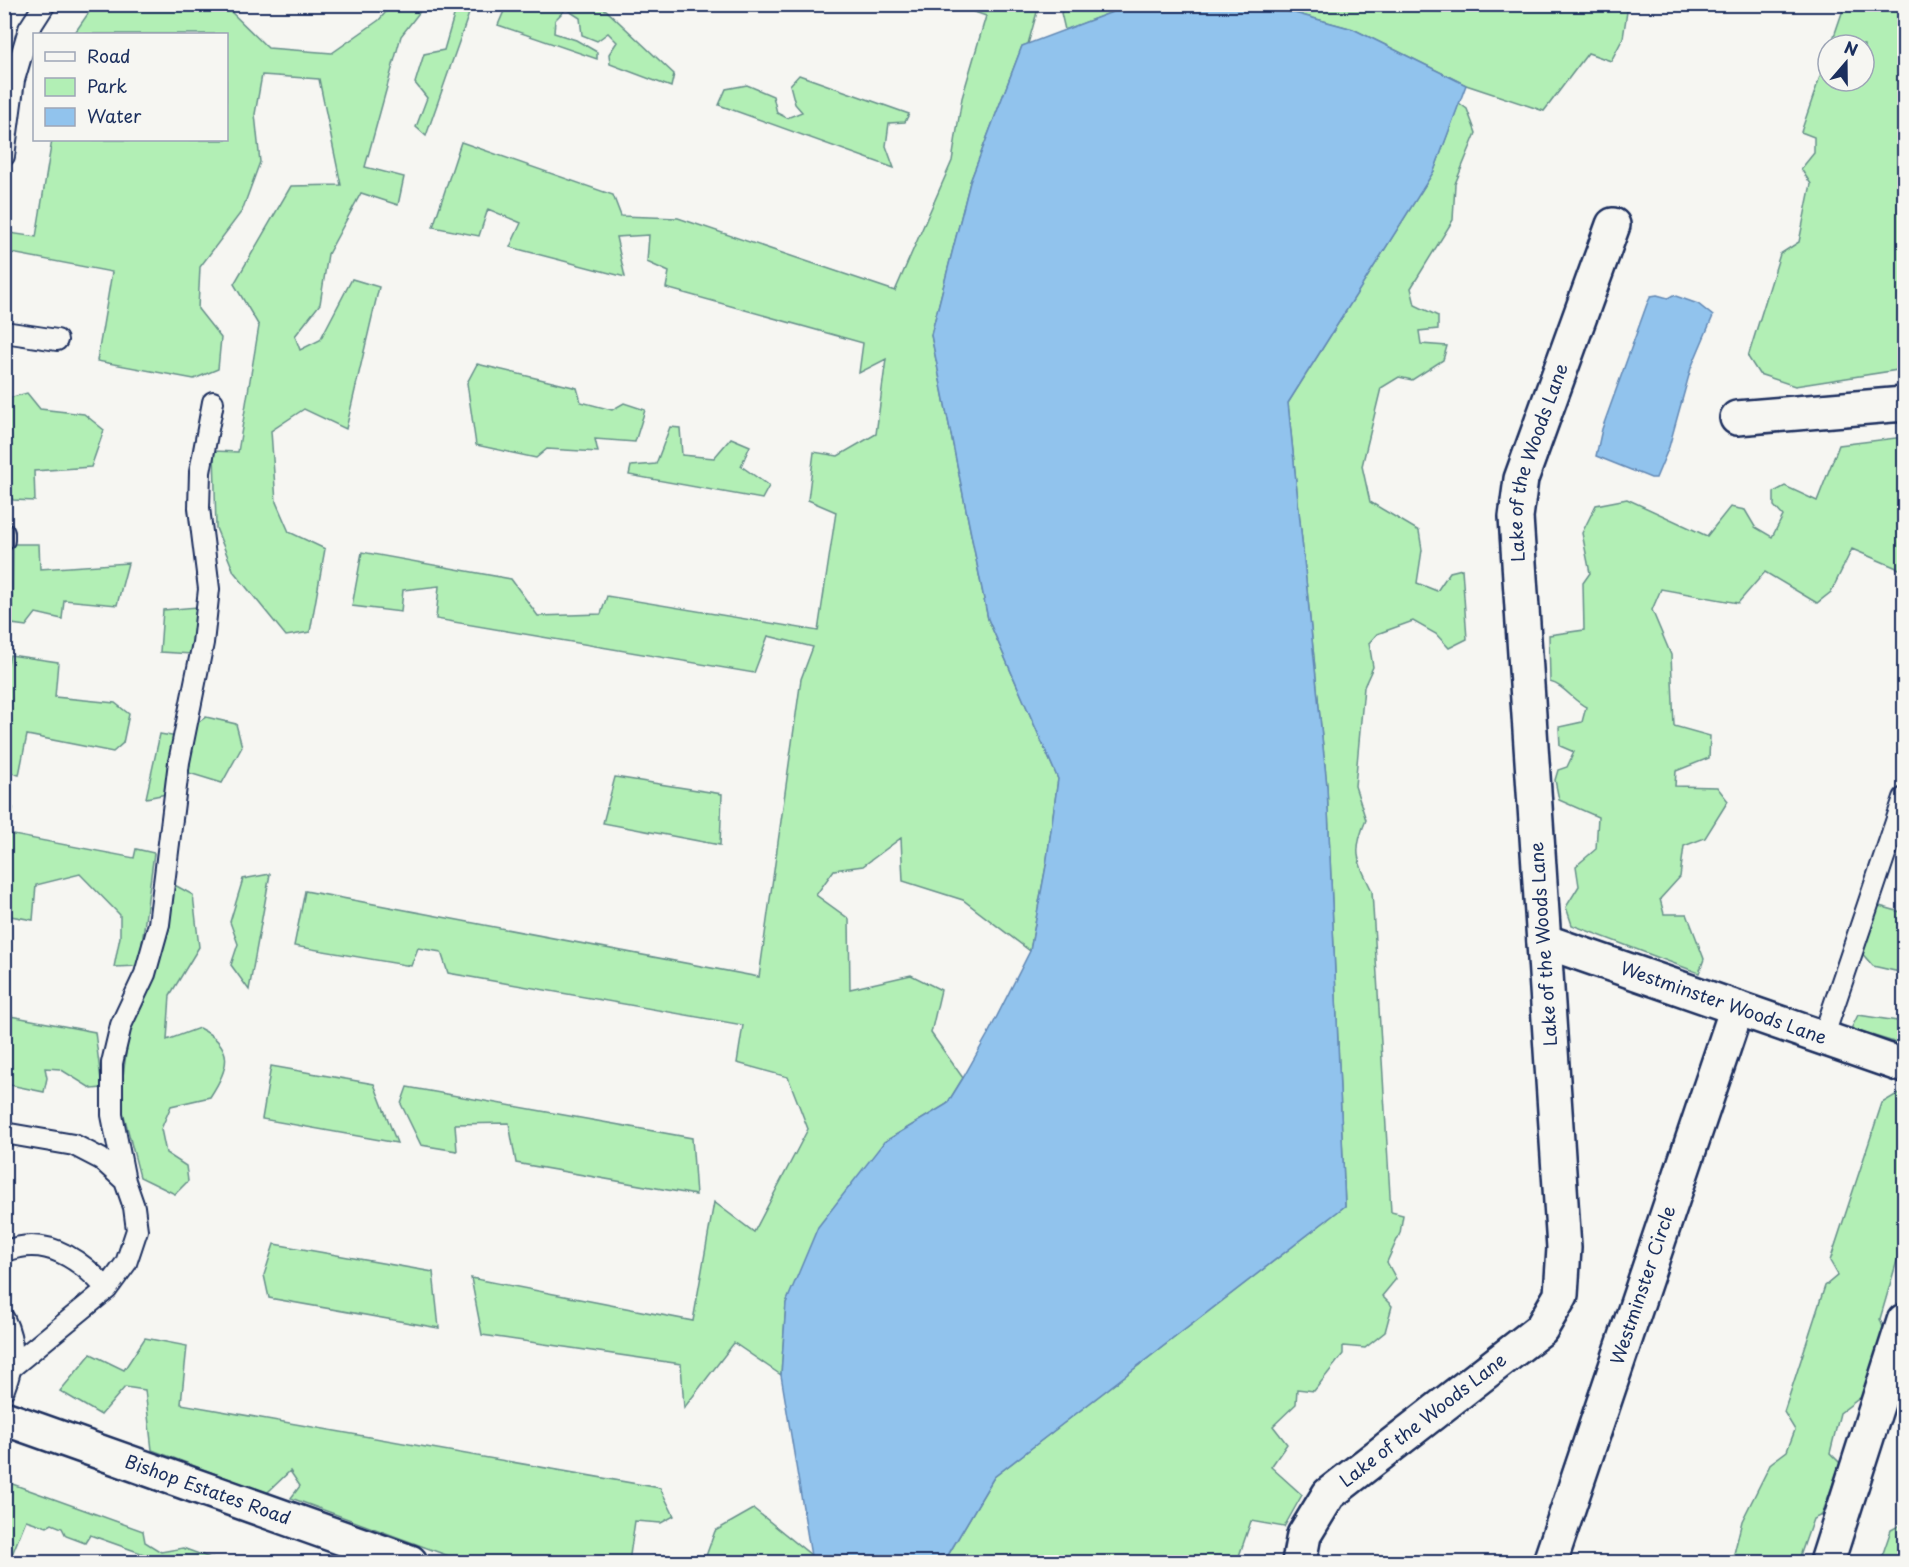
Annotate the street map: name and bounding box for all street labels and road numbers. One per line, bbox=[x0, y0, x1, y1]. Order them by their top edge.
street label: Lake of the Woods Lane bbox=[1501, 359, 1574, 563]
street label: Lake of the Woods Lane bbox=[1522, 841, 1563, 1047]
street label: Westminster Woods Lane bbox=[1617, 954, 1831, 1050]
street label: Westminster Circle bbox=[1603, 1202, 1681, 1368]
street label: Lake of the Woods Lane bbox=[1333, 1346, 1512, 1493]
street label: Bishop Estates Road bbox=[121, 1447, 295, 1531]

